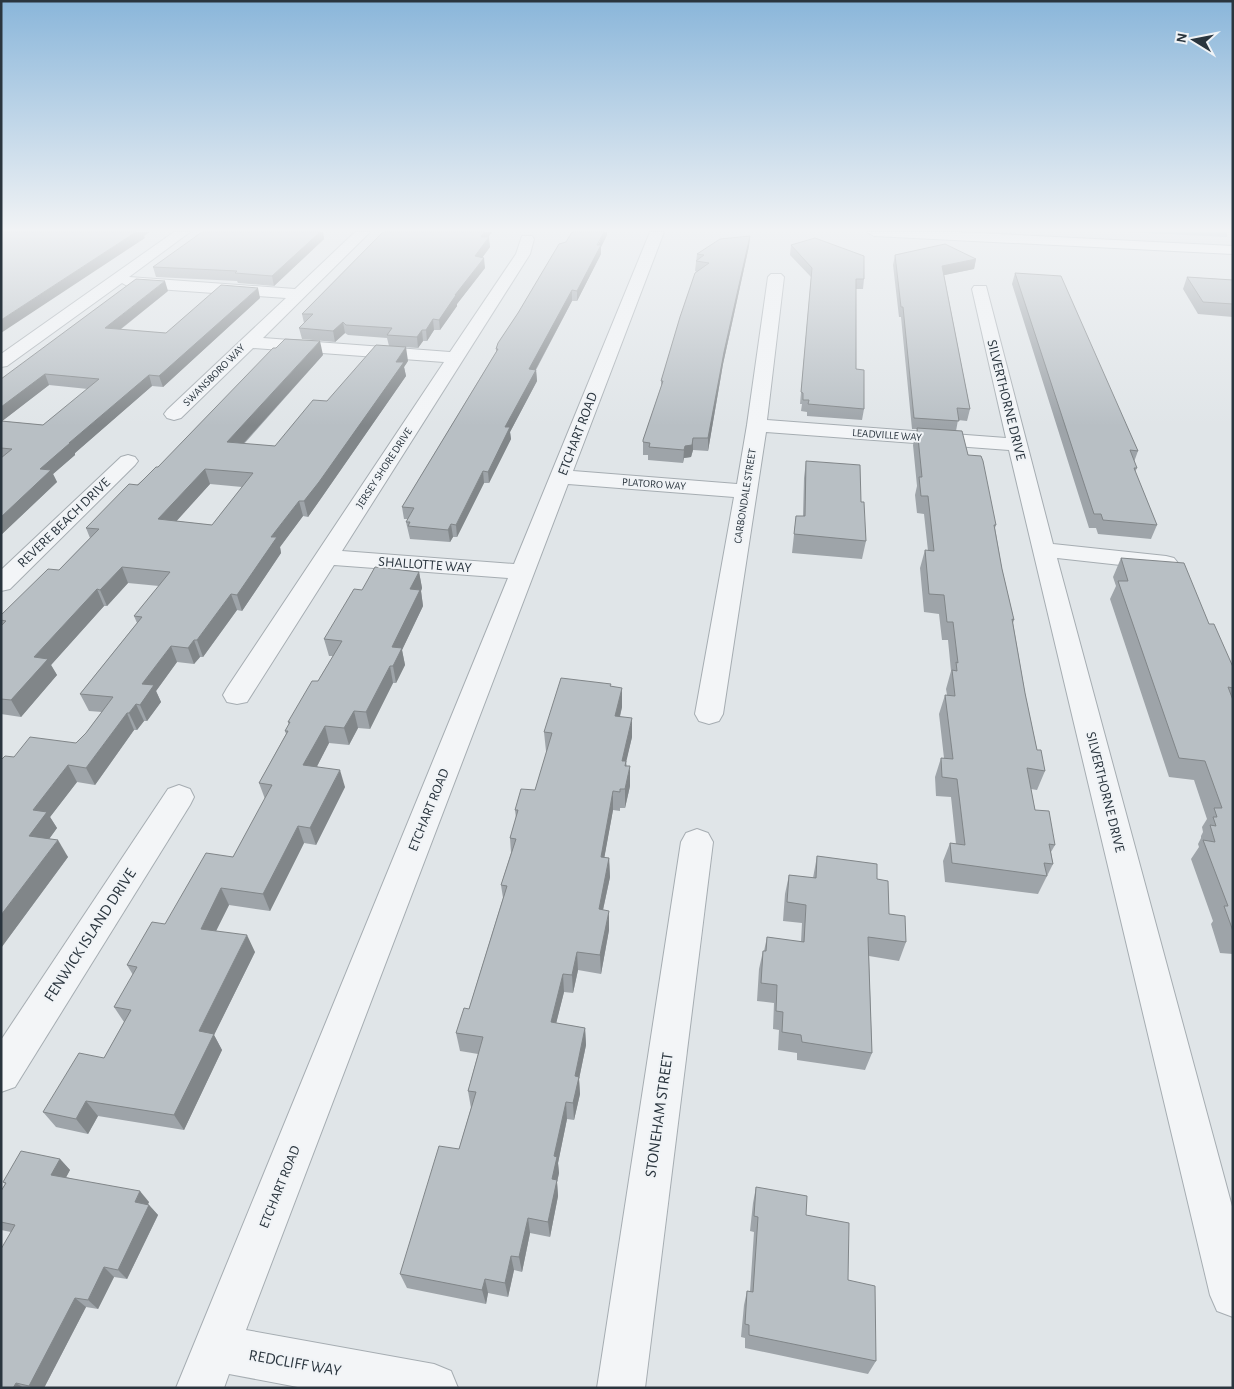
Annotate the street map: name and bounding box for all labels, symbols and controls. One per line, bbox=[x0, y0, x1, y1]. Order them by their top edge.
north arrow bbox=[1169, 15, 1219, 65]
text: N bbox=[1174, 32, 1190, 44]
street label: SILVERTHORNE DRIVE bbox=[984, 338, 1028, 462]
street label: SWANSBORO WAY bbox=[181, 342, 247, 408]
street label: ETCHART ROAD bbox=[556, 390, 600, 478]
street label: JERSEY SHORE DRIVE bbox=[354, 425, 414, 510]
street label: LEADVILLE WAY bbox=[852, 427, 922, 443]
street label: CARBONDALE STREET bbox=[732, 447, 758, 544]
street label: REVERE BEACH DRIVE bbox=[15, 475, 113, 571]
street label: PLATORO WAY bbox=[622, 476, 686, 492]
street label: SHALLOTTE WAY bbox=[378, 555, 473, 575]
street label: SILVERTHORNE DRIVE bbox=[1083, 730, 1127, 854]
street label: ETCHART ROAD bbox=[406, 767, 452, 853]
street label: FENWICK ISLAND DRIVE bbox=[41, 865, 139, 1004]
street label: STONEHAM STREET bbox=[642, 1051, 676, 1179]
street label: ETCHART ROAD bbox=[257, 1144, 303, 1230]
street label: REDCLIFF WAY bbox=[248, 1347, 343, 1379]

